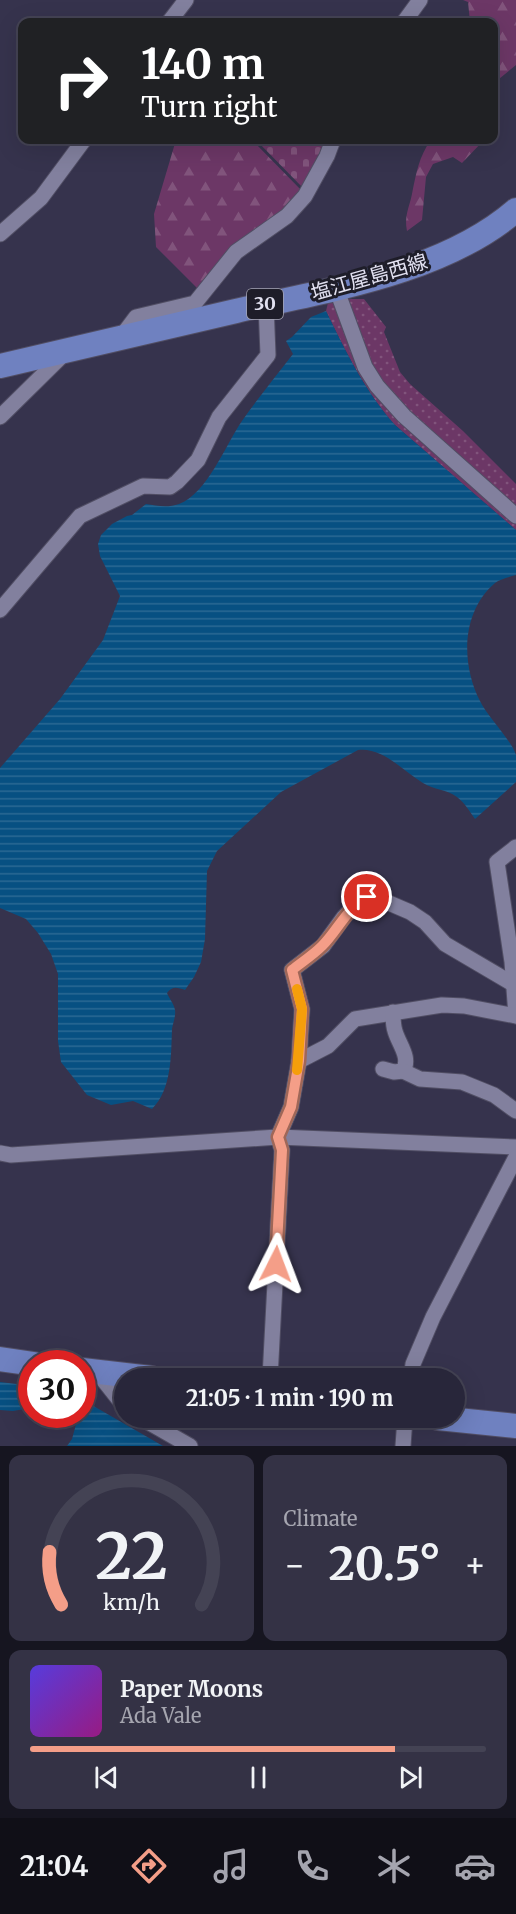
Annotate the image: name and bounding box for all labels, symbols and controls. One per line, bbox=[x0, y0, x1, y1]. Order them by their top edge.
text: 140 m bbox=[141, 38, 264, 90]
icon: right bbox=[42, 42, 120, 120]
text: Turn right bbox=[141, 90, 278, 124]
street label: 塩江屋島西線 bbox=[308, 248, 430, 305]
road number: 30 bbox=[247, 289, 283, 319]
pin bbox=[341, 871, 392, 922]
icon: arrive bbox=[350, 880, 383, 913]
position arrow bbox=[244, 1232, 308, 1296]
speed limit sign: 30 bbox=[18, 1350, 96, 1428]
text: 21:05 · 1 min · 190 m bbox=[186, 1384, 393, 1412]
text: Climate bbox=[284, 1506, 358, 1531]
text: 22 bbox=[95, 1518, 168, 1596]
text: 20.5° bbox=[329, 1536, 441, 1592]
text: − bbox=[284, 1545, 306, 1586]
text: + bbox=[464, 1545, 486, 1586]
text: km/h bbox=[103, 1589, 160, 1616]
text: Paper Moons bbox=[120, 1675, 263, 1703]
text: Ada Vale bbox=[120, 1703, 201, 1728]
icon: previous bbox=[90, 1761, 123, 1794]
icon: pause bbox=[242, 1761, 275, 1794]
icon: next bbox=[394, 1761, 427, 1794]
icon: directions bbox=[128, 1845, 170, 1887]
icon: music bbox=[210, 1845, 252, 1887]
icon: phone bbox=[291, 1845, 333, 1887]
icon: climate bbox=[373, 1845, 415, 1887]
icon: car bbox=[454, 1845, 496, 1887]
text: 21:04 bbox=[20, 1849, 89, 1883]

